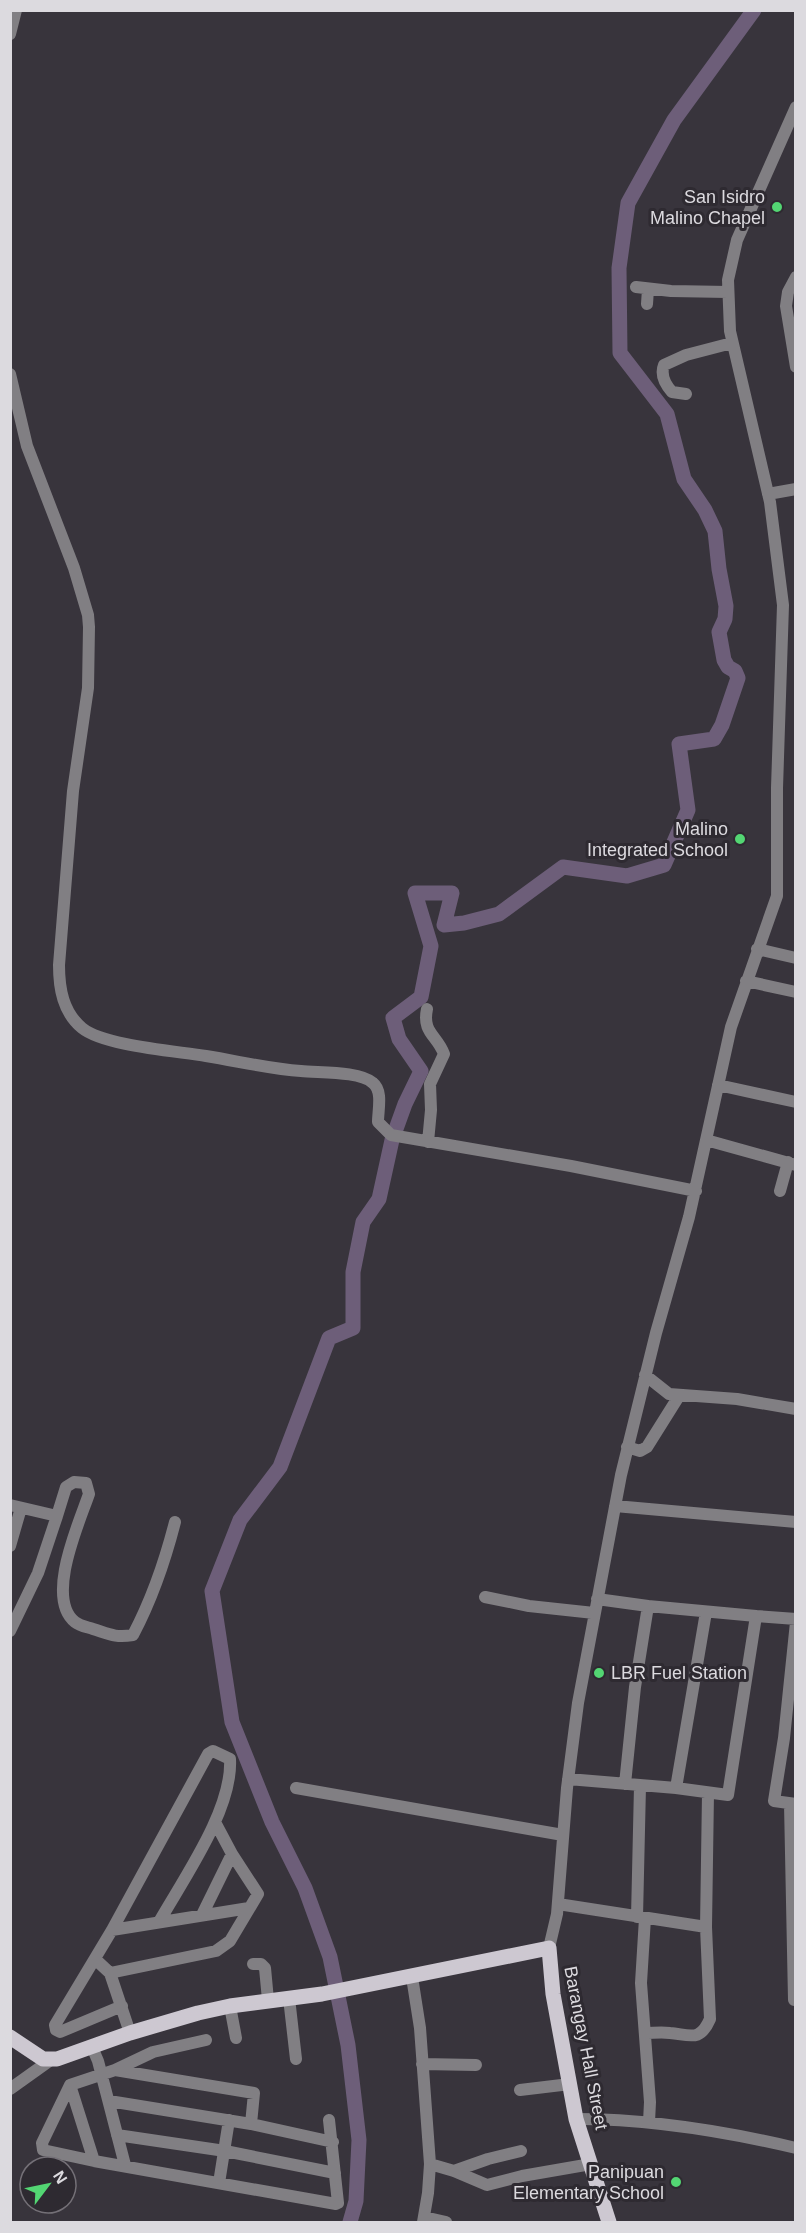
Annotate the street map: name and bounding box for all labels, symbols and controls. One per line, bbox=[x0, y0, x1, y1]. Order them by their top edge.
place label: San Isidro Malino Chapel bbox=[650, 187, 765, 228]
marker: San Isidro Malino Chapel bbox=[770, 200, 784, 214]
place label: Malino Integrated School bbox=[587, 819, 728, 860]
marker: Malino Integrated School bbox=[733, 832, 747, 846]
place label: LBR Fuel Station bbox=[611, 1663, 747, 1683]
marker: LBR Fuel Station bbox=[592, 1666, 606, 1680]
street label: Barangay Hall Street bbox=[560, 1965, 612, 2131]
north arrow bbox=[18, 2155, 78, 2215]
place label: Panipuan Elementary School bbox=[513, 2162, 664, 2203]
text: N bbox=[50, 2168, 71, 2187]
marker: Panipuan Elementary School bbox=[669, 2175, 683, 2189]

